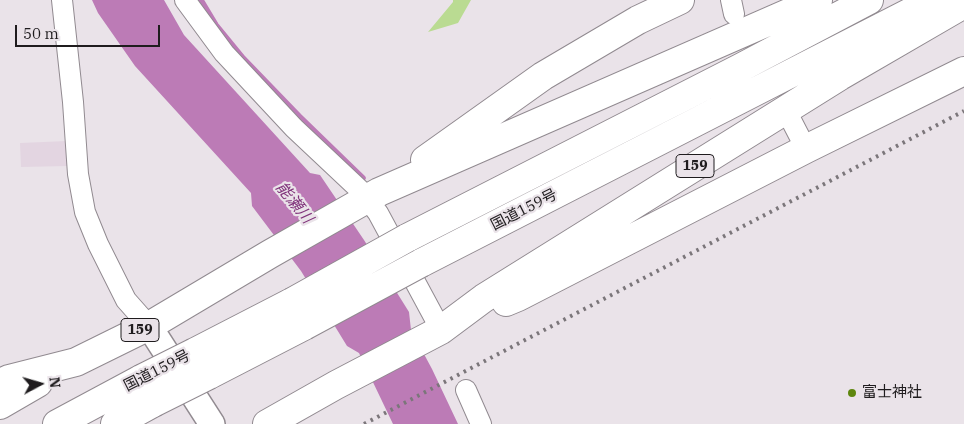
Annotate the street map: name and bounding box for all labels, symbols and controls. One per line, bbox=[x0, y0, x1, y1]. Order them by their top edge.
scale bar bbox=[18, 15, 162, 47]
text: 50 m bbox=[23, 24, 59, 43]
road number: 159 bbox=[676, 154, 714, 178]
water label: 能瀬川 bbox=[271, 178, 317, 228]
street label: 国道159号 bbox=[488, 186, 560, 234]
road number: 159 bbox=[121, 318, 159, 342]
street label: 国道159号 bbox=[121, 347, 193, 395]
north arrow bbox=[15, 359, 65, 409]
text: N bbox=[45, 376, 64, 389]
place label: 富士神社 bbox=[862, 384, 922, 402]
marker: 富士神社 bbox=[846, 387, 858, 399]

